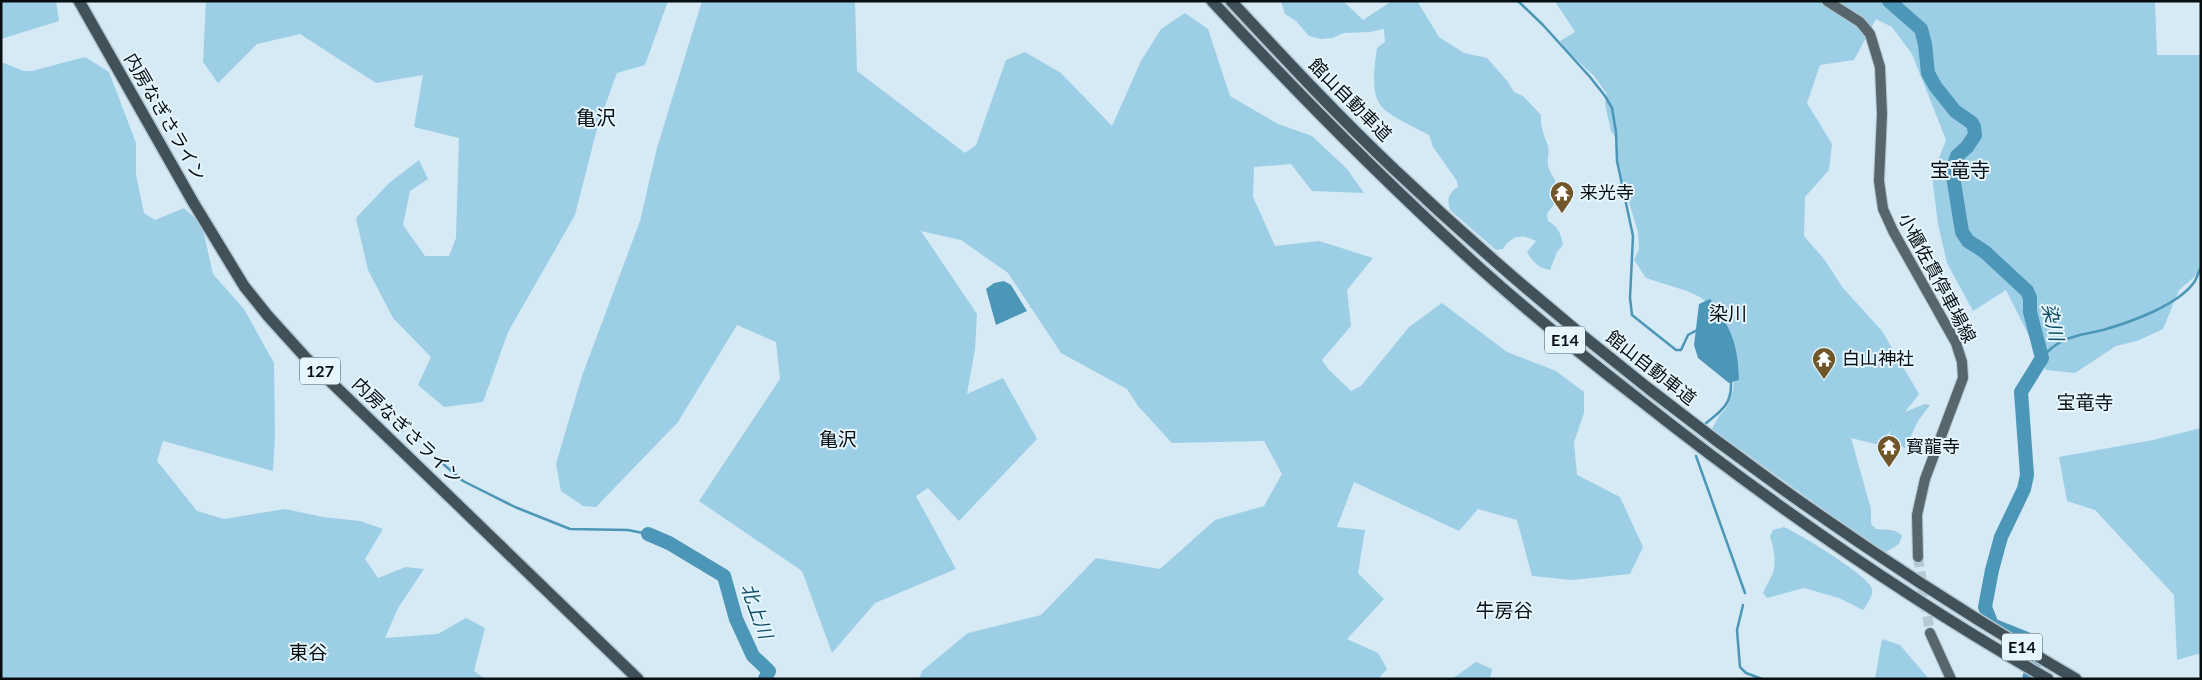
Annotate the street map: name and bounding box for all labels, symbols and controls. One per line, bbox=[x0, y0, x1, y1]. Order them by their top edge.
street label: 内房なぎさライン bbox=[120, 49, 211, 184]
street label: 館山自動車道 bbox=[1305, 53, 1397, 145]
district label: 亀沢 bbox=[576, 105, 616, 129]
district label: 宝竜寺 bbox=[1930, 157, 1990, 181]
temple icon: 来光寺 bbox=[1549, 180, 1575, 214]
place label: 来光寺 bbox=[1580, 181, 1634, 203]
street label: 小櫃佐貫停車場線 bbox=[1894, 209, 1981, 346]
district label: 染川 bbox=[1709, 301, 1747, 324]
water label: 染川 bbox=[2038, 301, 2069, 345]
street label: 館山自動車道 bbox=[1602, 325, 1701, 409]
road number: E14 bbox=[1545, 326, 1585, 354]
temple icon: 白山神社 bbox=[1811, 346, 1837, 380]
place label: 白山神社 bbox=[1842, 347, 1914, 369]
road number: 127 bbox=[300, 358, 340, 384]
street label: 内房なぎさライン bbox=[348, 372, 467, 488]
district label: 宝竜寺 bbox=[2056, 390, 2114, 413]
district label: 亀沢 bbox=[819, 427, 857, 450]
temple icon: 寳龍寺 bbox=[1876, 434, 1902, 468]
place label: 寳龍寺 bbox=[1906, 435, 1960, 457]
water label: 北上川 bbox=[737, 580, 779, 643]
district label: 牛房谷 bbox=[1475, 598, 1533, 621]
road number: E14 bbox=[2002, 634, 2042, 660]
district label: 東谷 bbox=[289, 640, 327, 663]

